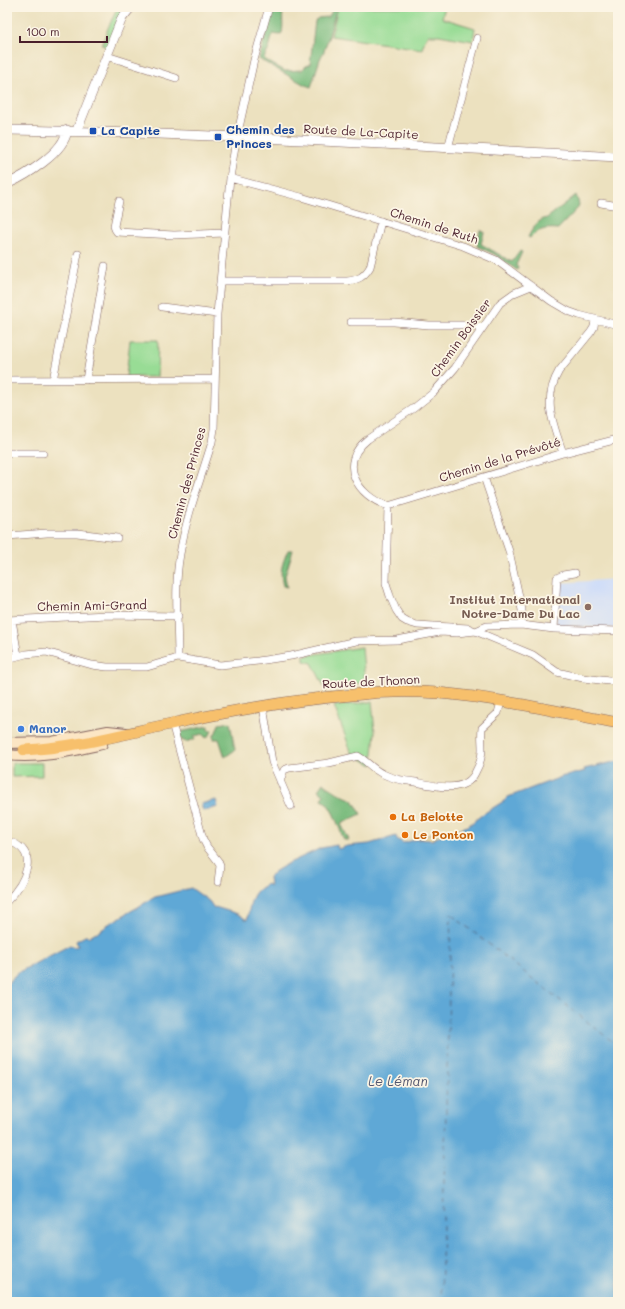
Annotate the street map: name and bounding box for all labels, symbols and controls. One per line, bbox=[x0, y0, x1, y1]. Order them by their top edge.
scale bar bbox=[20, 18, 107, 44]
text: 100 m bbox=[26, 23, 60, 39]
street label: Route de La-Capite bbox=[303, 120, 419, 142]
place label: Chemin des Princes bbox=[226, 121, 295, 151]
place label: La Capite bbox=[101, 122, 160, 138]
marker: La Capite bbox=[88, 126, 98, 136]
marker: Chemin des Princes bbox=[213, 132, 223, 142]
street label: Chemin de Ruth bbox=[388, 203, 481, 247]
street label: Chemin Boissier bbox=[426, 295, 494, 380]
street label: Chemin des Princes bbox=[163, 425, 209, 540]
street label: Chemin de la Prévôté bbox=[437, 433, 562, 485]
place label: Institut International Notre-Dame Du Lac bbox=[450, 591, 580, 621]
street label: Chemin Ami-Grand bbox=[37, 596, 147, 614]
marker: Institut International Notre-Dame Du Lac bbox=[583, 602, 593, 612]
street label: Route de Thonon bbox=[322, 670, 420, 692]
place label: Manor bbox=[29, 720, 67, 736]
marker: Manor bbox=[16, 724, 26, 734]
place label: La Belotte bbox=[401, 808, 463, 824]
marker: La Belotte bbox=[388, 812, 398, 822]
place label: Le Ponton bbox=[413, 826, 473, 842]
marker: Le Ponton bbox=[400, 830, 410, 840]
water label: Le Léman bbox=[368, 1072, 428, 1089]

